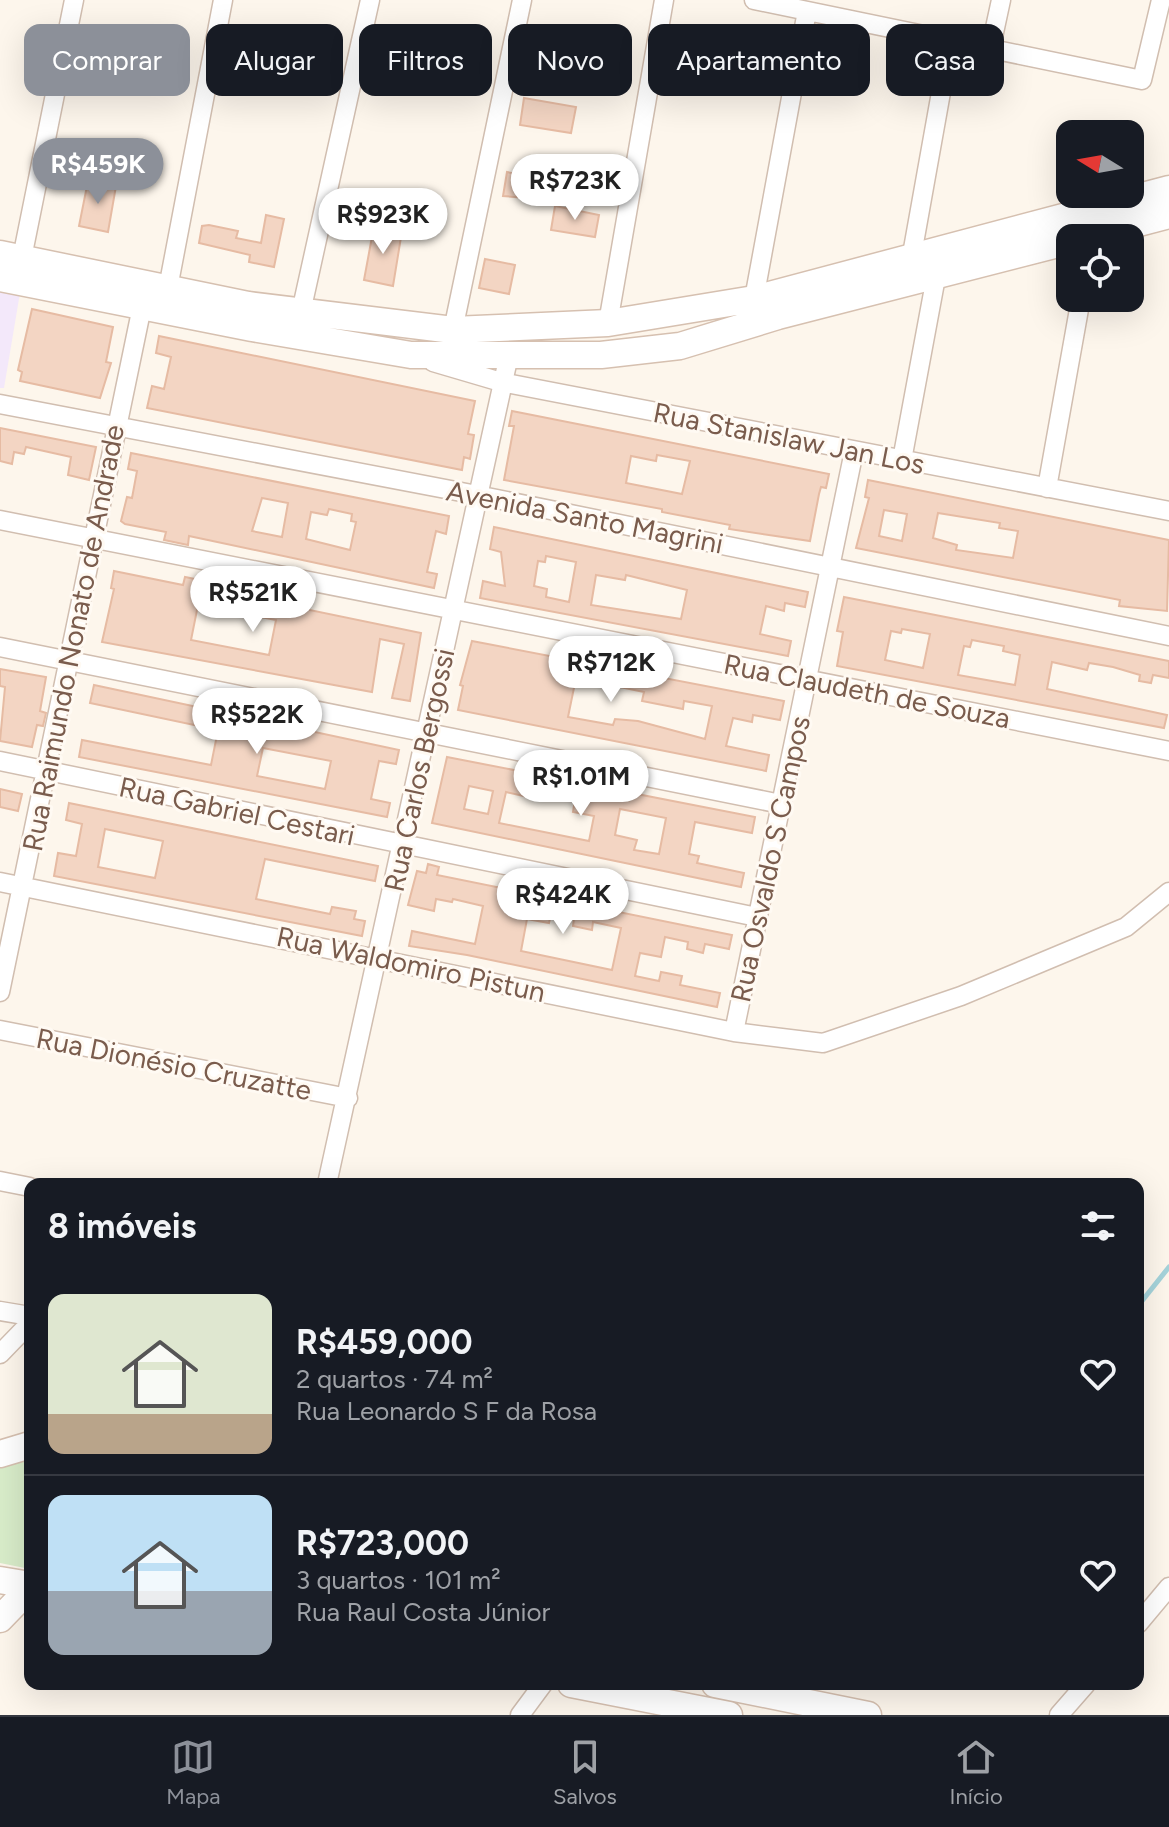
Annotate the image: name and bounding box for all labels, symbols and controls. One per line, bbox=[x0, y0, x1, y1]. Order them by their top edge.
chip: Comprar bbox=[24, 24, 190, 96]
chip: Alugar bbox=[206, 24, 343, 96]
chip: Filtros bbox=[359, 24, 492, 96]
chip: Novo bbox=[508, 24, 632, 96]
chip: Apartamento bbox=[648, 24, 870, 96]
chip: Casa bbox=[886, 24, 1004, 96]
north arrow bbox=[1056, 120, 1144, 208]
map controls bbox=[1056, 120, 1144, 312]
pin: R$459K bbox=[33, 138, 163, 206]
text: R$459K bbox=[50, 148, 146, 180]
pin: R$723K bbox=[510, 154, 640, 222]
text: R$723K bbox=[529, 164, 621, 196]
pin: R$923K bbox=[318, 188, 448, 256]
text: R$923K bbox=[336, 198, 430, 230]
button: locate bbox=[1056, 224, 1144, 312]
street label: Rua Stanislaw Jan Los bbox=[650, 395, 928, 481]
street label: Rua Raimundo Nonato de Andrade bbox=[15, 422, 131, 854]
street label: Avenida Santo Magrini bbox=[444, 473, 726, 561]
pin: R$521K bbox=[188, 566, 318, 634]
text: R$521K bbox=[208, 576, 298, 608]
pin: R$712K bbox=[546, 636, 676, 704]
street label: Rua Carlos Bergossi bbox=[377, 645, 461, 895]
text: R$712K bbox=[567, 646, 655, 678]
street label: Rua Claudeth de Souza bbox=[721, 647, 1013, 735]
pin: R$522K bbox=[192, 688, 322, 756]
text: R$522K bbox=[210, 698, 304, 730]
street label: Rua Osvaldo S Campos bbox=[723, 713, 817, 1005]
pin: R$1.01M bbox=[507, 750, 655, 818]
text: R$1.01M bbox=[532, 760, 630, 792]
street label: Rua Gabriel Cestari bbox=[116, 769, 358, 853]
pin: R$424K bbox=[498, 868, 628, 936]
text: R$424K bbox=[515, 878, 611, 910]
street label: Rua Waldomiro Pistun bbox=[274, 919, 548, 1009]
street label: Rua Dionésio Cruzatte bbox=[33, 1021, 315, 1107]
icon: filters bbox=[1076, 1204, 1120, 1248]
text: 8 imóveis bbox=[48, 1206, 196, 1247]
text: R$459,000 bbox=[296, 1322, 473, 1363]
icon: home bbox=[112, 1326, 208, 1422]
icon: heart bbox=[1076, 1352, 1120, 1396]
text: 2 quartos · 74 m² bbox=[296, 1363, 493, 1395]
text: Rua Leonardo S F da Rosa bbox=[296, 1395, 597, 1427]
text: R$723,000 bbox=[296, 1523, 469, 1564]
icon: home bbox=[112, 1527, 208, 1623]
icon: heart bbox=[1076, 1553, 1120, 1597]
text: 3 quartos · 101 m² bbox=[296, 1564, 501, 1596]
text: Rua Raul Costa Júnior bbox=[296, 1596, 550, 1628]
tab: Mapa bbox=[166, 1735, 220, 1810]
tab: Salvos bbox=[553, 1735, 617, 1810]
tab: Início bbox=[950, 1735, 1003, 1810]

